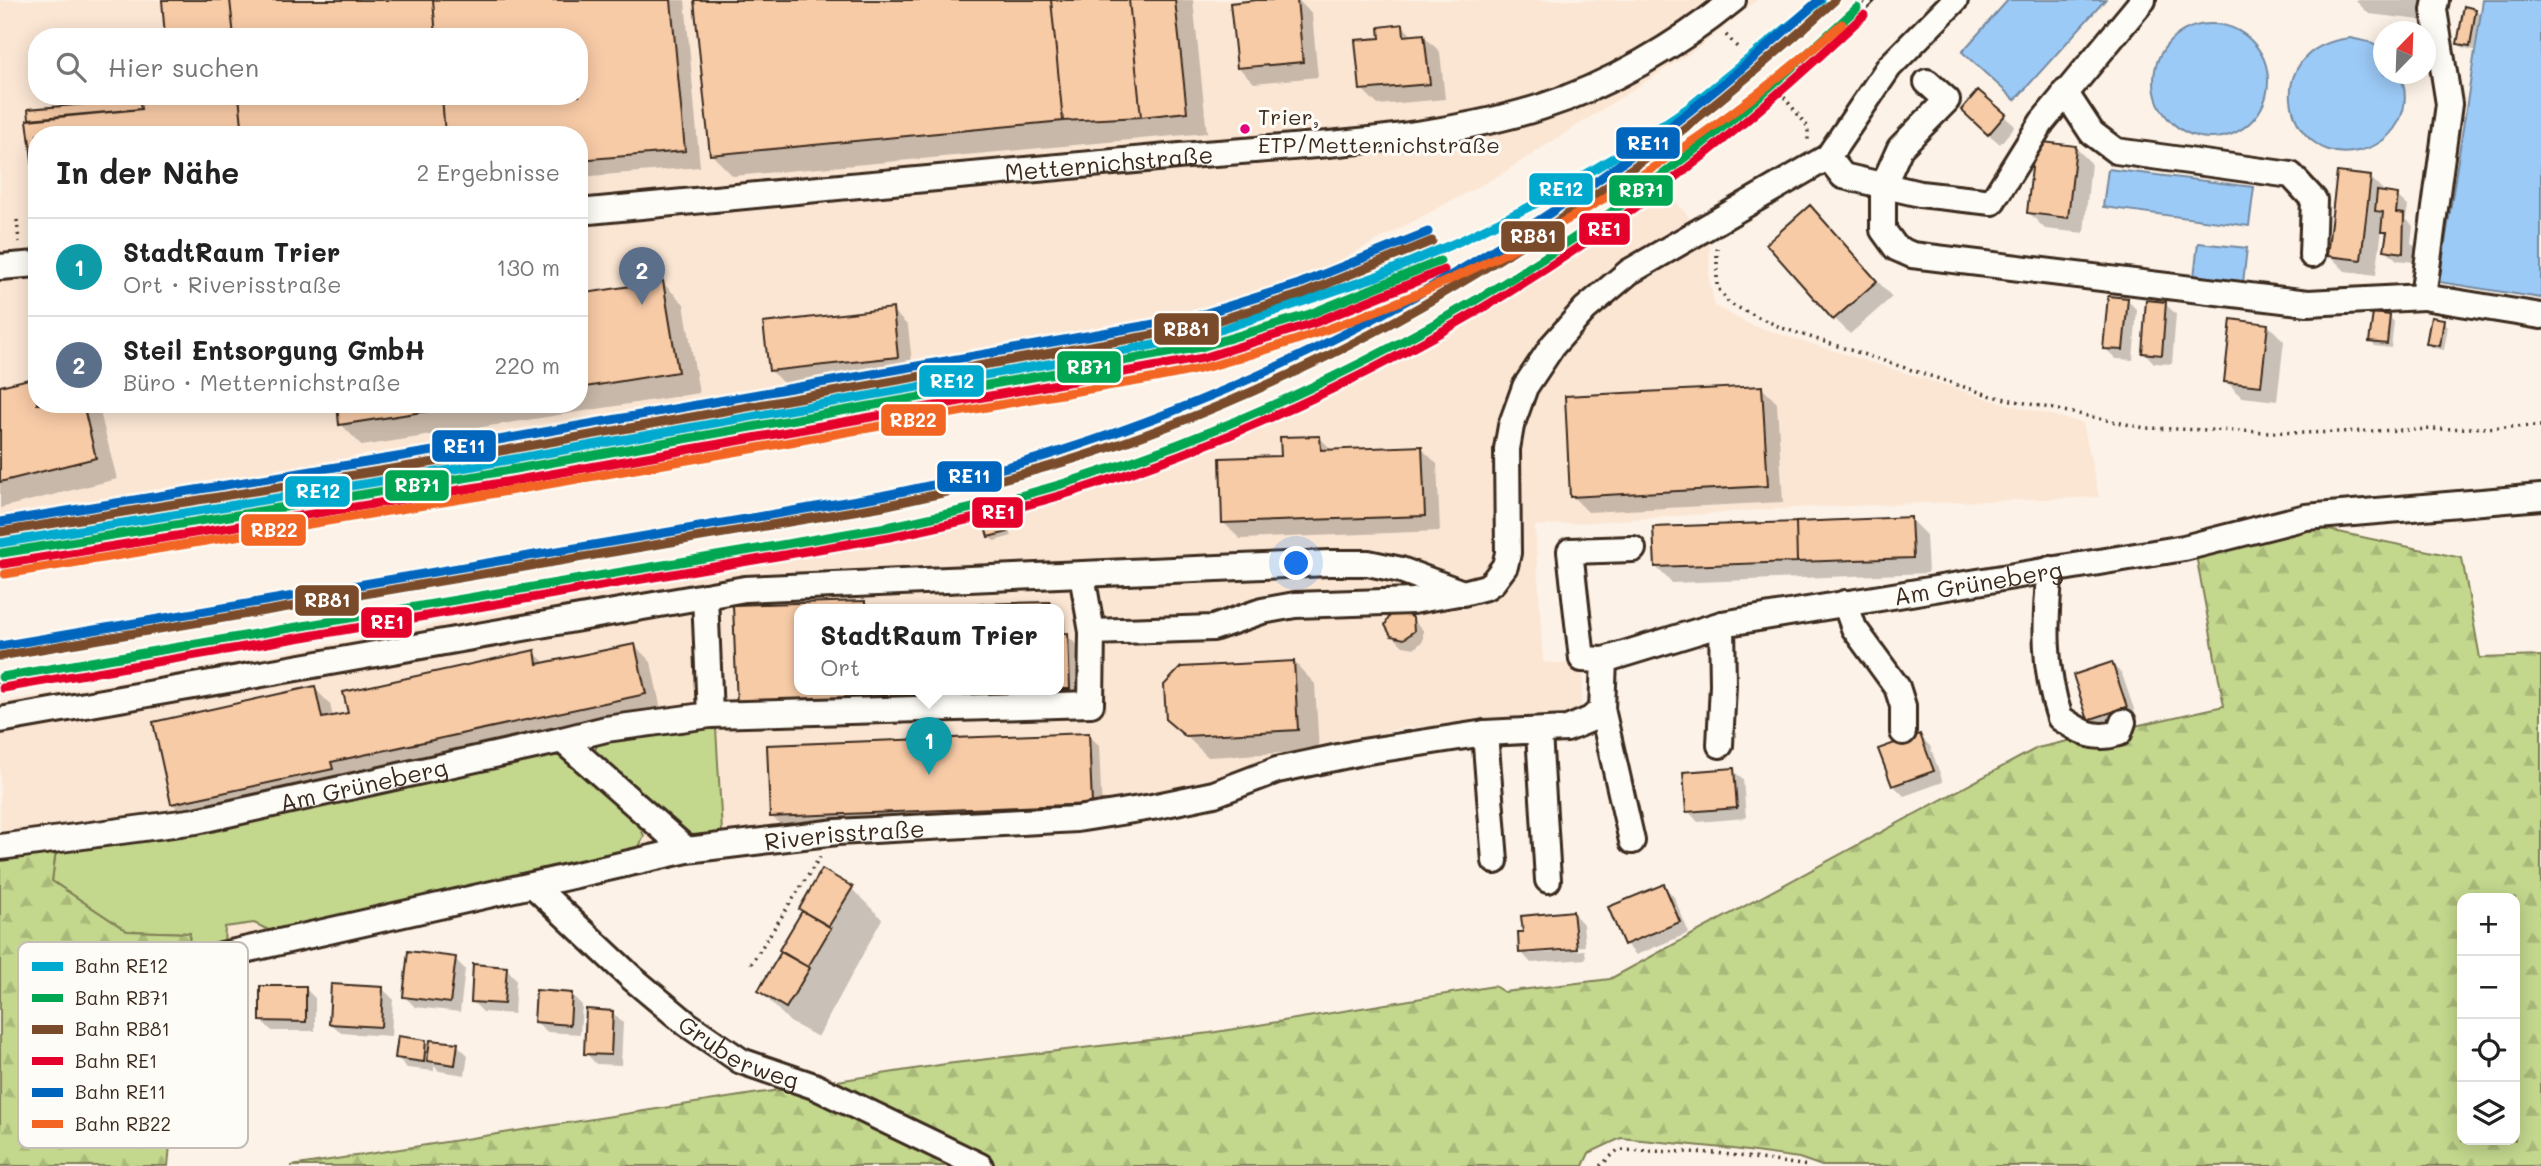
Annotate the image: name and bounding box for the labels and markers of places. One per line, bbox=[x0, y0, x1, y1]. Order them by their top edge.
place label: Trier, ETP/Metternichstraße bbox=[1258, 102, 1500, 159]
marker: Trier, ETP/Metternichstraße bbox=[1238, 122, 1252, 136]
pin: 2 bbox=[619, 247, 665, 305]
pin: 1 bbox=[906, 717, 952, 775]

